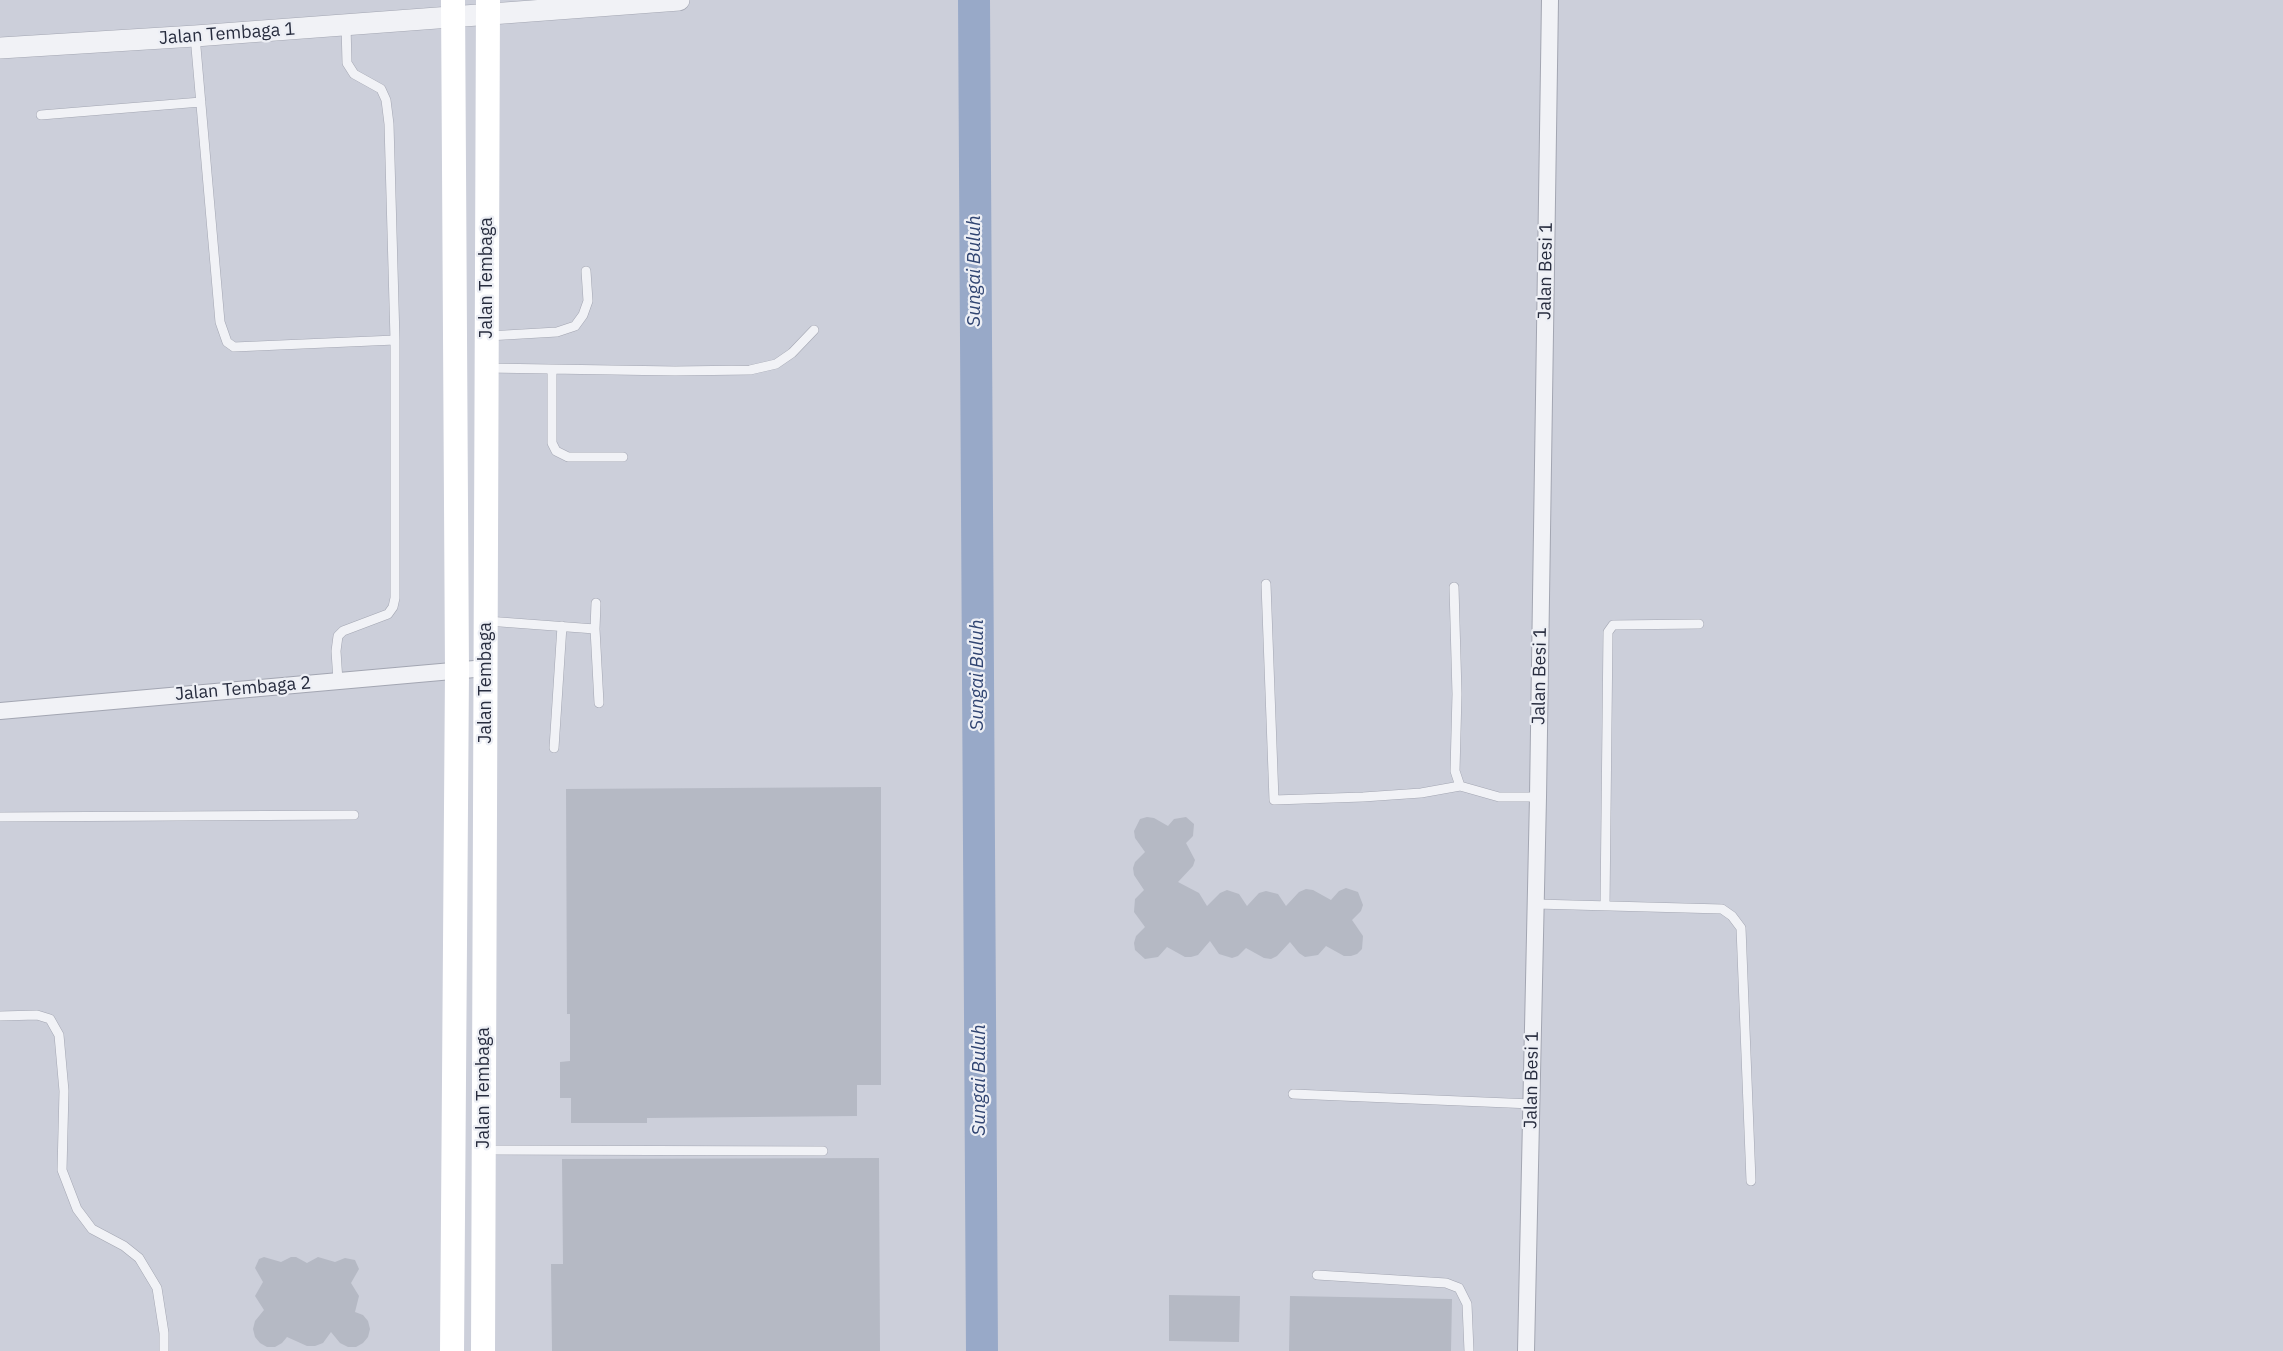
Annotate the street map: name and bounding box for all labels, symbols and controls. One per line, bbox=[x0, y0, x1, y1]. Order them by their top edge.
street label: Jalan Tembaga 1 bbox=[158, 18, 296, 50]
water label: Sungai Buluh bbox=[964, 215, 986, 327]
street label: Jalan Tembaga bbox=[476, 217, 498, 339]
street label: Jalan Besi 1 bbox=[1534, 222, 1558, 320]
water label: Sungai Buluh bbox=[967, 619, 989, 731]
street label: Jalan Tembaga bbox=[475, 622, 497, 744]
street label: Jalan Besi 1 bbox=[1528, 627, 1552, 725]
street label: Jalan Tembaga 2 bbox=[174, 672, 312, 706]
water label: Sungai Buluh bbox=[969, 1024, 991, 1136]
street label: Jalan Tembaga bbox=[473, 1027, 495, 1149]
street label: Jalan Besi 1 bbox=[1520, 1031, 1544, 1129]

